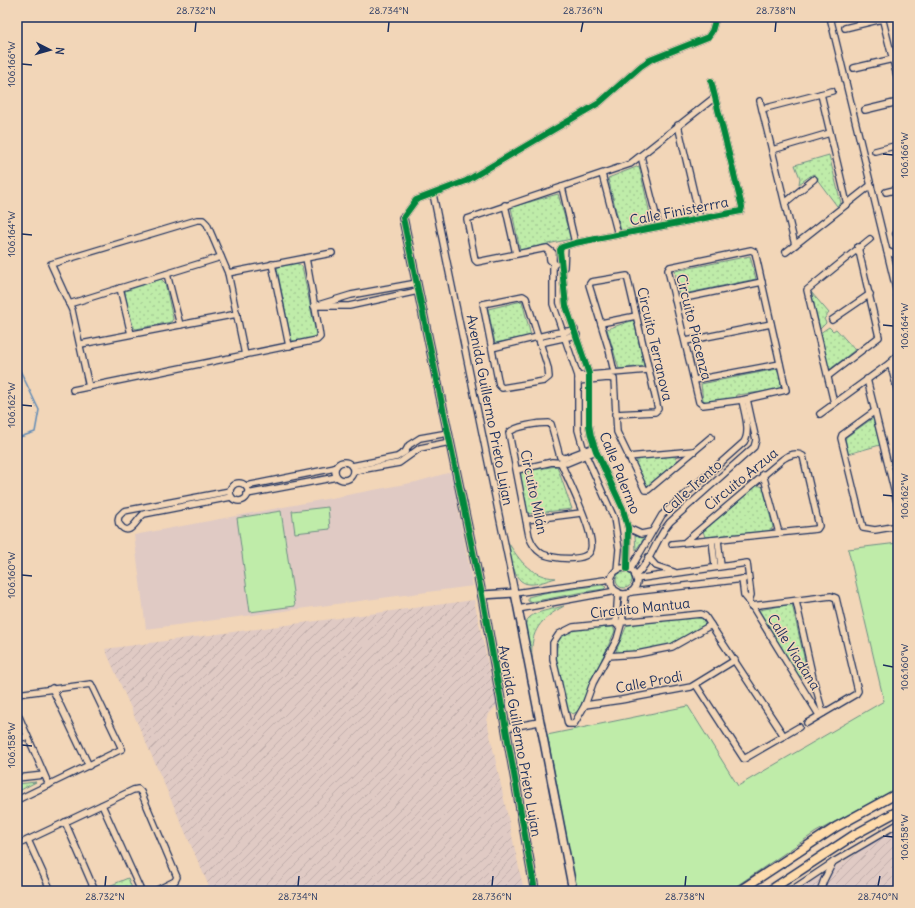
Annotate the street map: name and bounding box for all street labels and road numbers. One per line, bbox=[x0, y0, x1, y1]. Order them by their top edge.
street label: Calle Finisterrra bbox=[628, 193, 730, 229]
street label: Circuito Piacenza bbox=[672, 272, 716, 382]
street label: Circuito Terranova bbox=[633, 285, 677, 403]
street label: Avenida Guillermo Prieto Lujan bbox=[463, 313, 517, 507]
street label: Calle Palermo bbox=[595, 429, 645, 517]
street label: Circuito Arzua bbox=[700, 444, 782, 514]
street label: Circuito Milán bbox=[516, 448, 552, 536]
street label: Calle Trento bbox=[658, 455, 726, 518]
street label: Circuito Mantua bbox=[589, 594, 691, 622]
street label: Calle Viadana bbox=[763, 611, 825, 693]
street label: Avenida Guillermo Prieto Lujan bbox=[494, 644, 546, 838]
street label: Calle Prodi bbox=[614, 667, 684, 697]

